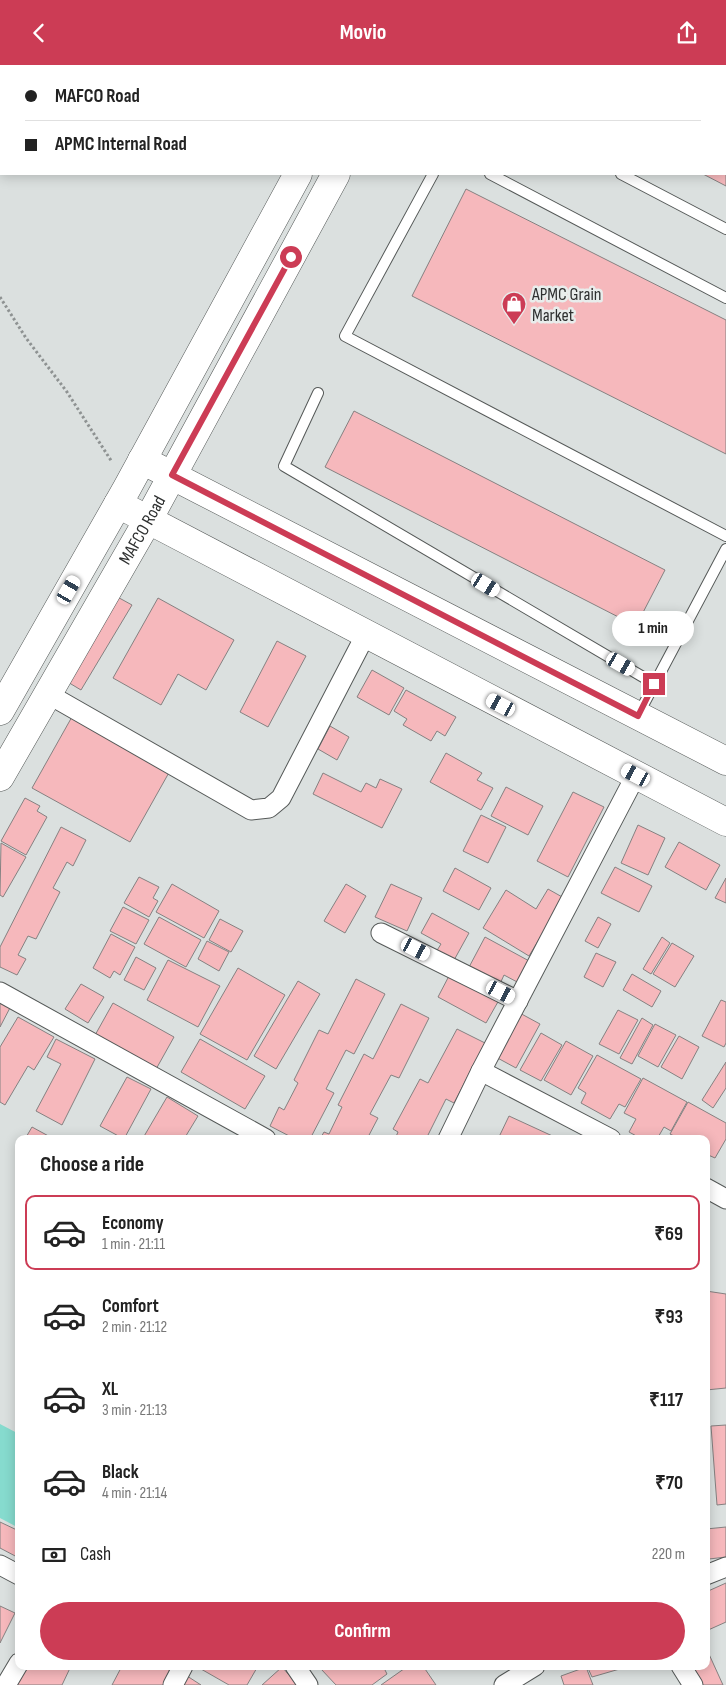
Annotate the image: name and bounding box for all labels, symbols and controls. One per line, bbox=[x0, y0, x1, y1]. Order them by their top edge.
icon: back bbox=[25, 19, 53, 47]
text: Movio bbox=[340, 19, 386, 46]
icon: share bbox=[673, 19, 701, 47]
text: MAFCO Road bbox=[55, 85, 140, 108]
text: APMC Internal Road bbox=[55, 133, 187, 156]
route start bbox=[280, 246, 302, 268]
place label: APMC Grain Market bbox=[531, 284, 601, 326]
shop icon: APMC Grain Market bbox=[501, 291, 527, 325]
street label: MAFCO Road bbox=[115, 492, 170, 568]
car bbox=[469, 571, 502, 599]
car bbox=[55, 573, 82, 607]
callout: 1 min bbox=[613, 611, 695, 647]
text: 1 min bbox=[638, 619, 668, 638]
car bbox=[604, 650, 637, 678]
route end bbox=[643, 673, 665, 695]
car bbox=[484, 691, 517, 719]
car bbox=[619, 761, 652, 789]
car bbox=[399, 936, 432, 962]
car bbox=[484, 979, 517, 1005]
text: Choose a ride bbox=[40, 1151, 144, 1178]
icon: car bbox=[42, 1210, 87, 1255]
text: Economy bbox=[102, 1212, 164, 1235]
text: ₹69 bbox=[654, 1223, 683, 1246]
text: 1 min · 21:11 bbox=[102, 1235, 165, 1254]
icon: car bbox=[42, 1293, 87, 1338]
text: Comfort bbox=[102, 1295, 159, 1318]
text: ₹93 bbox=[655, 1306, 683, 1329]
text: 2 min · 21:12 bbox=[102, 1318, 167, 1337]
icon: car bbox=[42, 1376, 87, 1421]
text: XL bbox=[102, 1378, 118, 1401]
text: ₹117 bbox=[649, 1389, 683, 1412]
text: 3 min · 21:13 bbox=[102, 1401, 167, 1420]
icon: car bbox=[42, 1459, 87, 1504]
text: Black bbox=[102, 1461, 139, 1484]
text: ₹70 bbox=[655, 1472, 683, 1495]
text: 4 min · 21:14 bbox=[102, 1484, 167, 1503]
icon: cash bbox=[40, 1541, 68, 1569]
text: Cash bbox=[80, 1543, 111, 1566]
text: 220 m bbox=[652, 1545, 685, 1564]
button: Confirm bbox=[40, 1602, 685, 1660]

